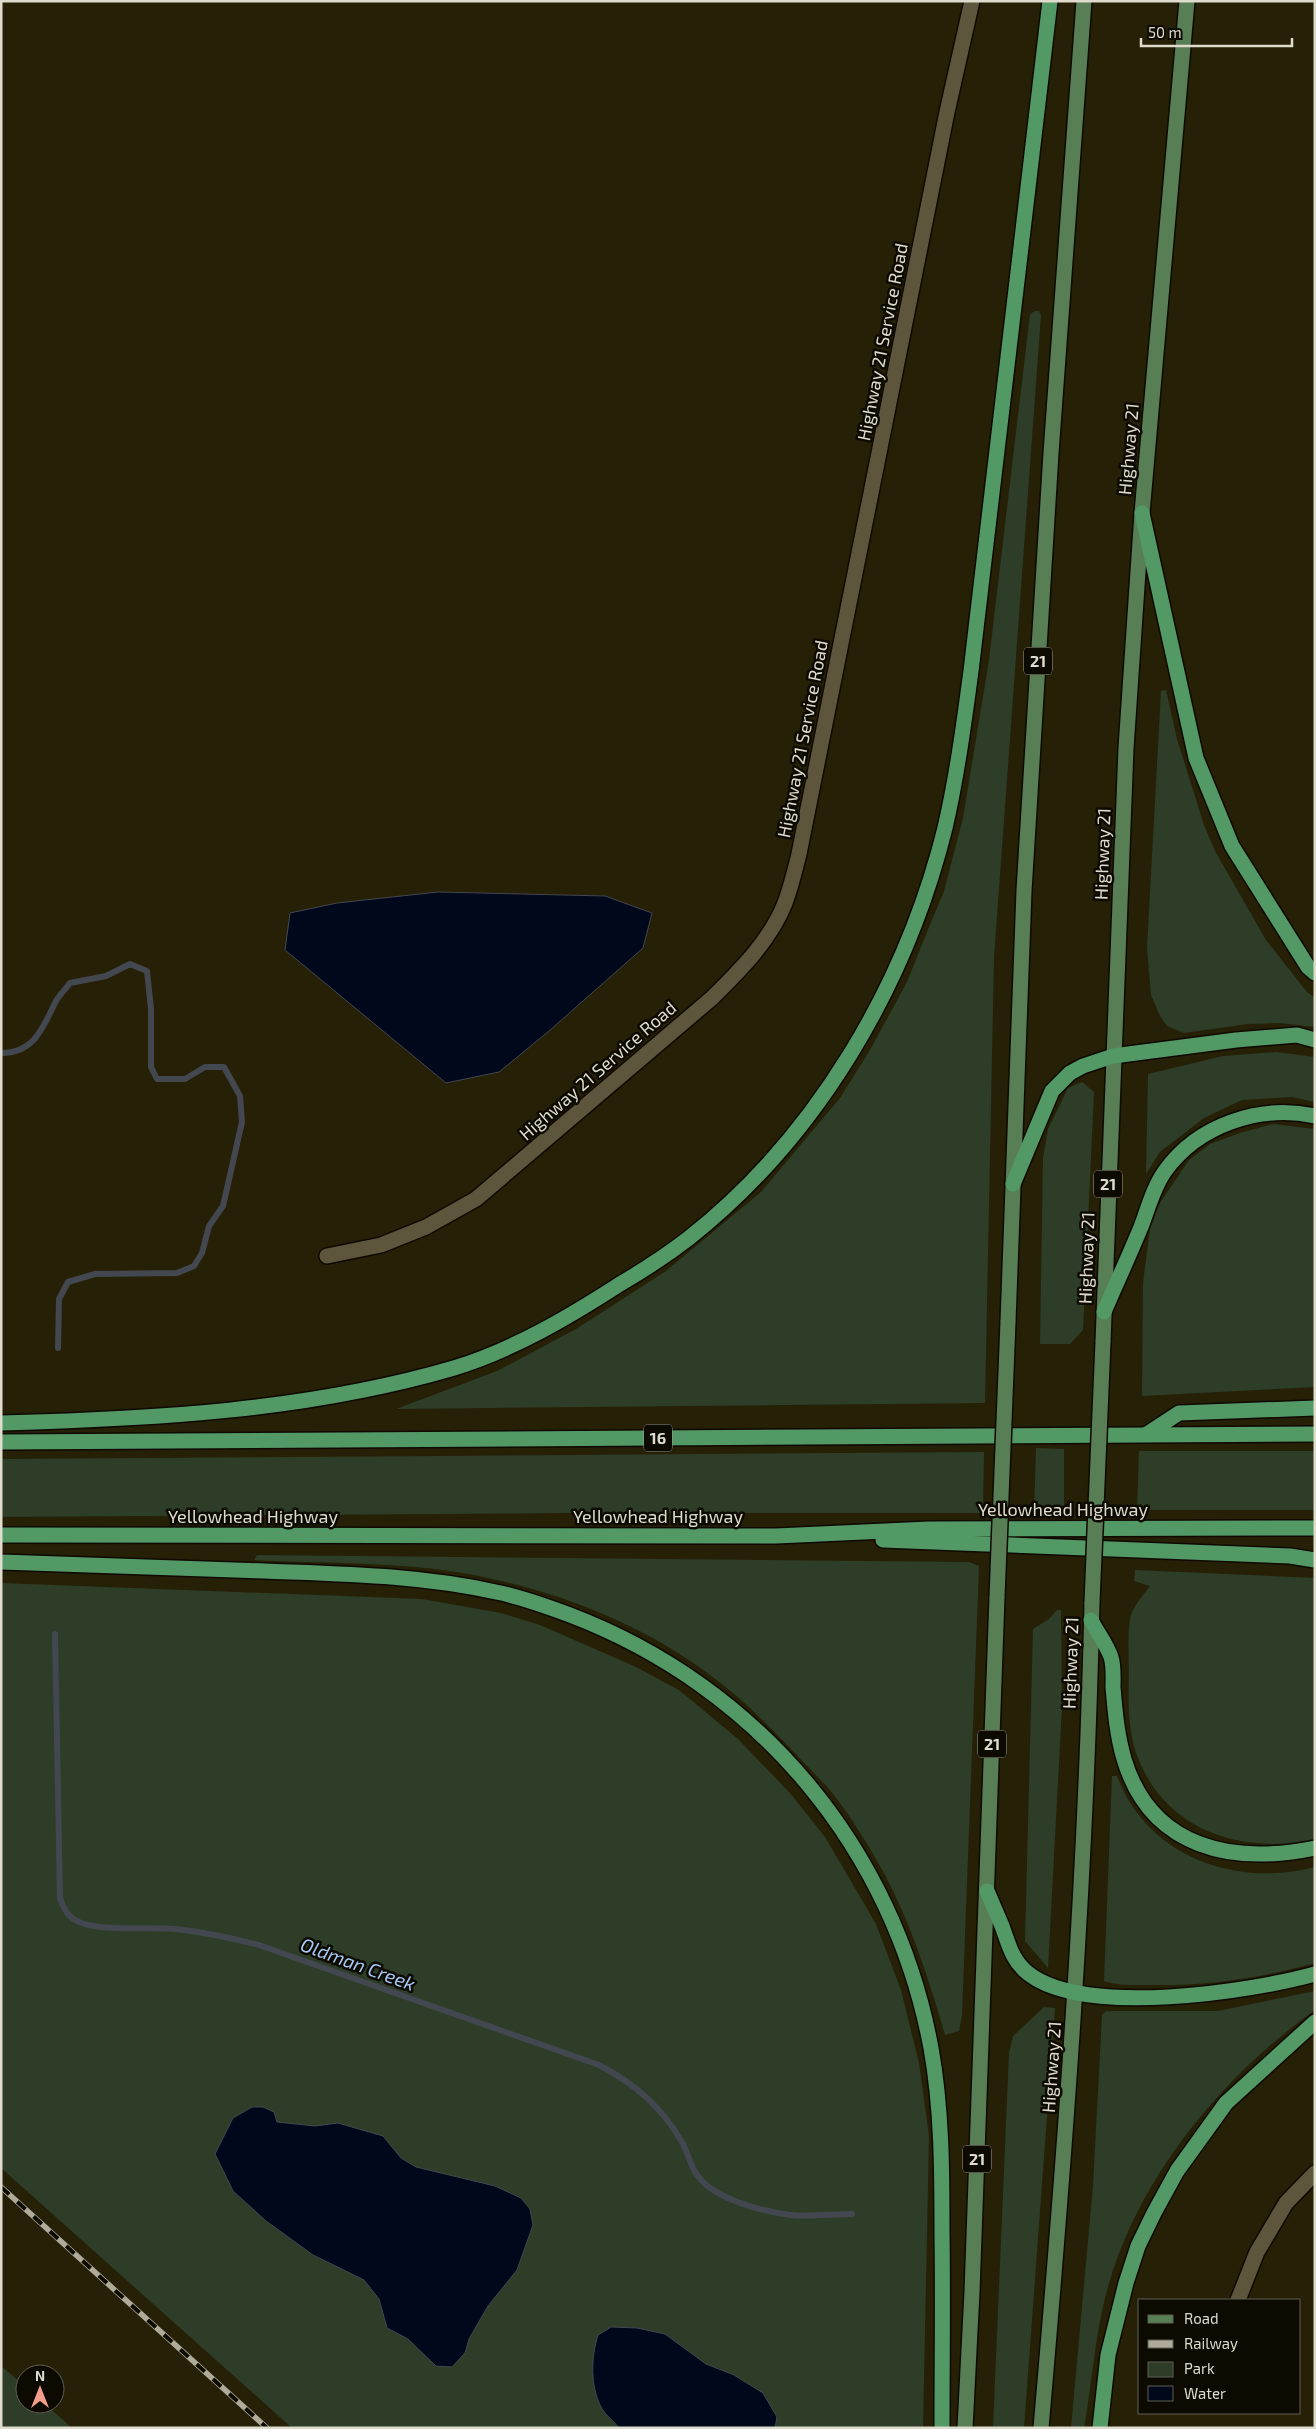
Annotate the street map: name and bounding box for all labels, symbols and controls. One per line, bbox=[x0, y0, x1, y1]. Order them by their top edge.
scale bar bbox=[1141, 15, 1292, 47]
text: 50 m bbox=[1148, 23, 1182, 41]
street label: Highway 21 Service Road bbox=[852, 241, 912, 443]
street label: Highway 21 bbox=[1113, 402, 1143, 496]
street label: Highway 21 Service Road bbox=[772, 638, 832, 840]
road number: 21 bbox=[1024, 648, 1052, 674]
street label: Highway 21 bbox=[1089, 808, 1115, 900]
street label: Highway 21 Service Road bbox=[514, 996, 680, 1144]
road number: 21 bbox=[1094, 1170, 1122, 1198]
street label: Highway 21 bbox=[1073, 1212, 1099, 1304]
road number: 16 bbox=[644, 1425, 672, 1452]
street label: Yellowhead Highway bbox=[978, 1498, 1148, 1520]
street label: Yellowhead Highway bbox=[168, 1505, 338, 1527]
street label: Yellowhead Highway bbox=[573, 1505, 743, 1527]
street label: Highway 21 bbox=[1057, 1617, 1083, 1709]
road number: 21 bbox=[978, 1730, 1006, 1758]
water label: Oldman Creek bbox=[298, 1932, 419, 1995]
street label: Highway 21 bbox=[1037, 2020, 1065, 2114]
road number: 21 bbox=[963, 2146, 991, 2172]
legend bbox=[1138, 2299, 1301, 2414]
text: Road bbox=[1184, 2309, 1219, 2327]
text: Railway bbox=[1184, 2334, 1238, 2352]
text: Park bbox=[1184, 2359, 1215, 2377]
north arrow bbox=[15, 2364, 65, 2414]
text: N bbox=[35, 2367, 45, 2384]
text: Water bbox=[1184, 2384, 1226, 2402]

